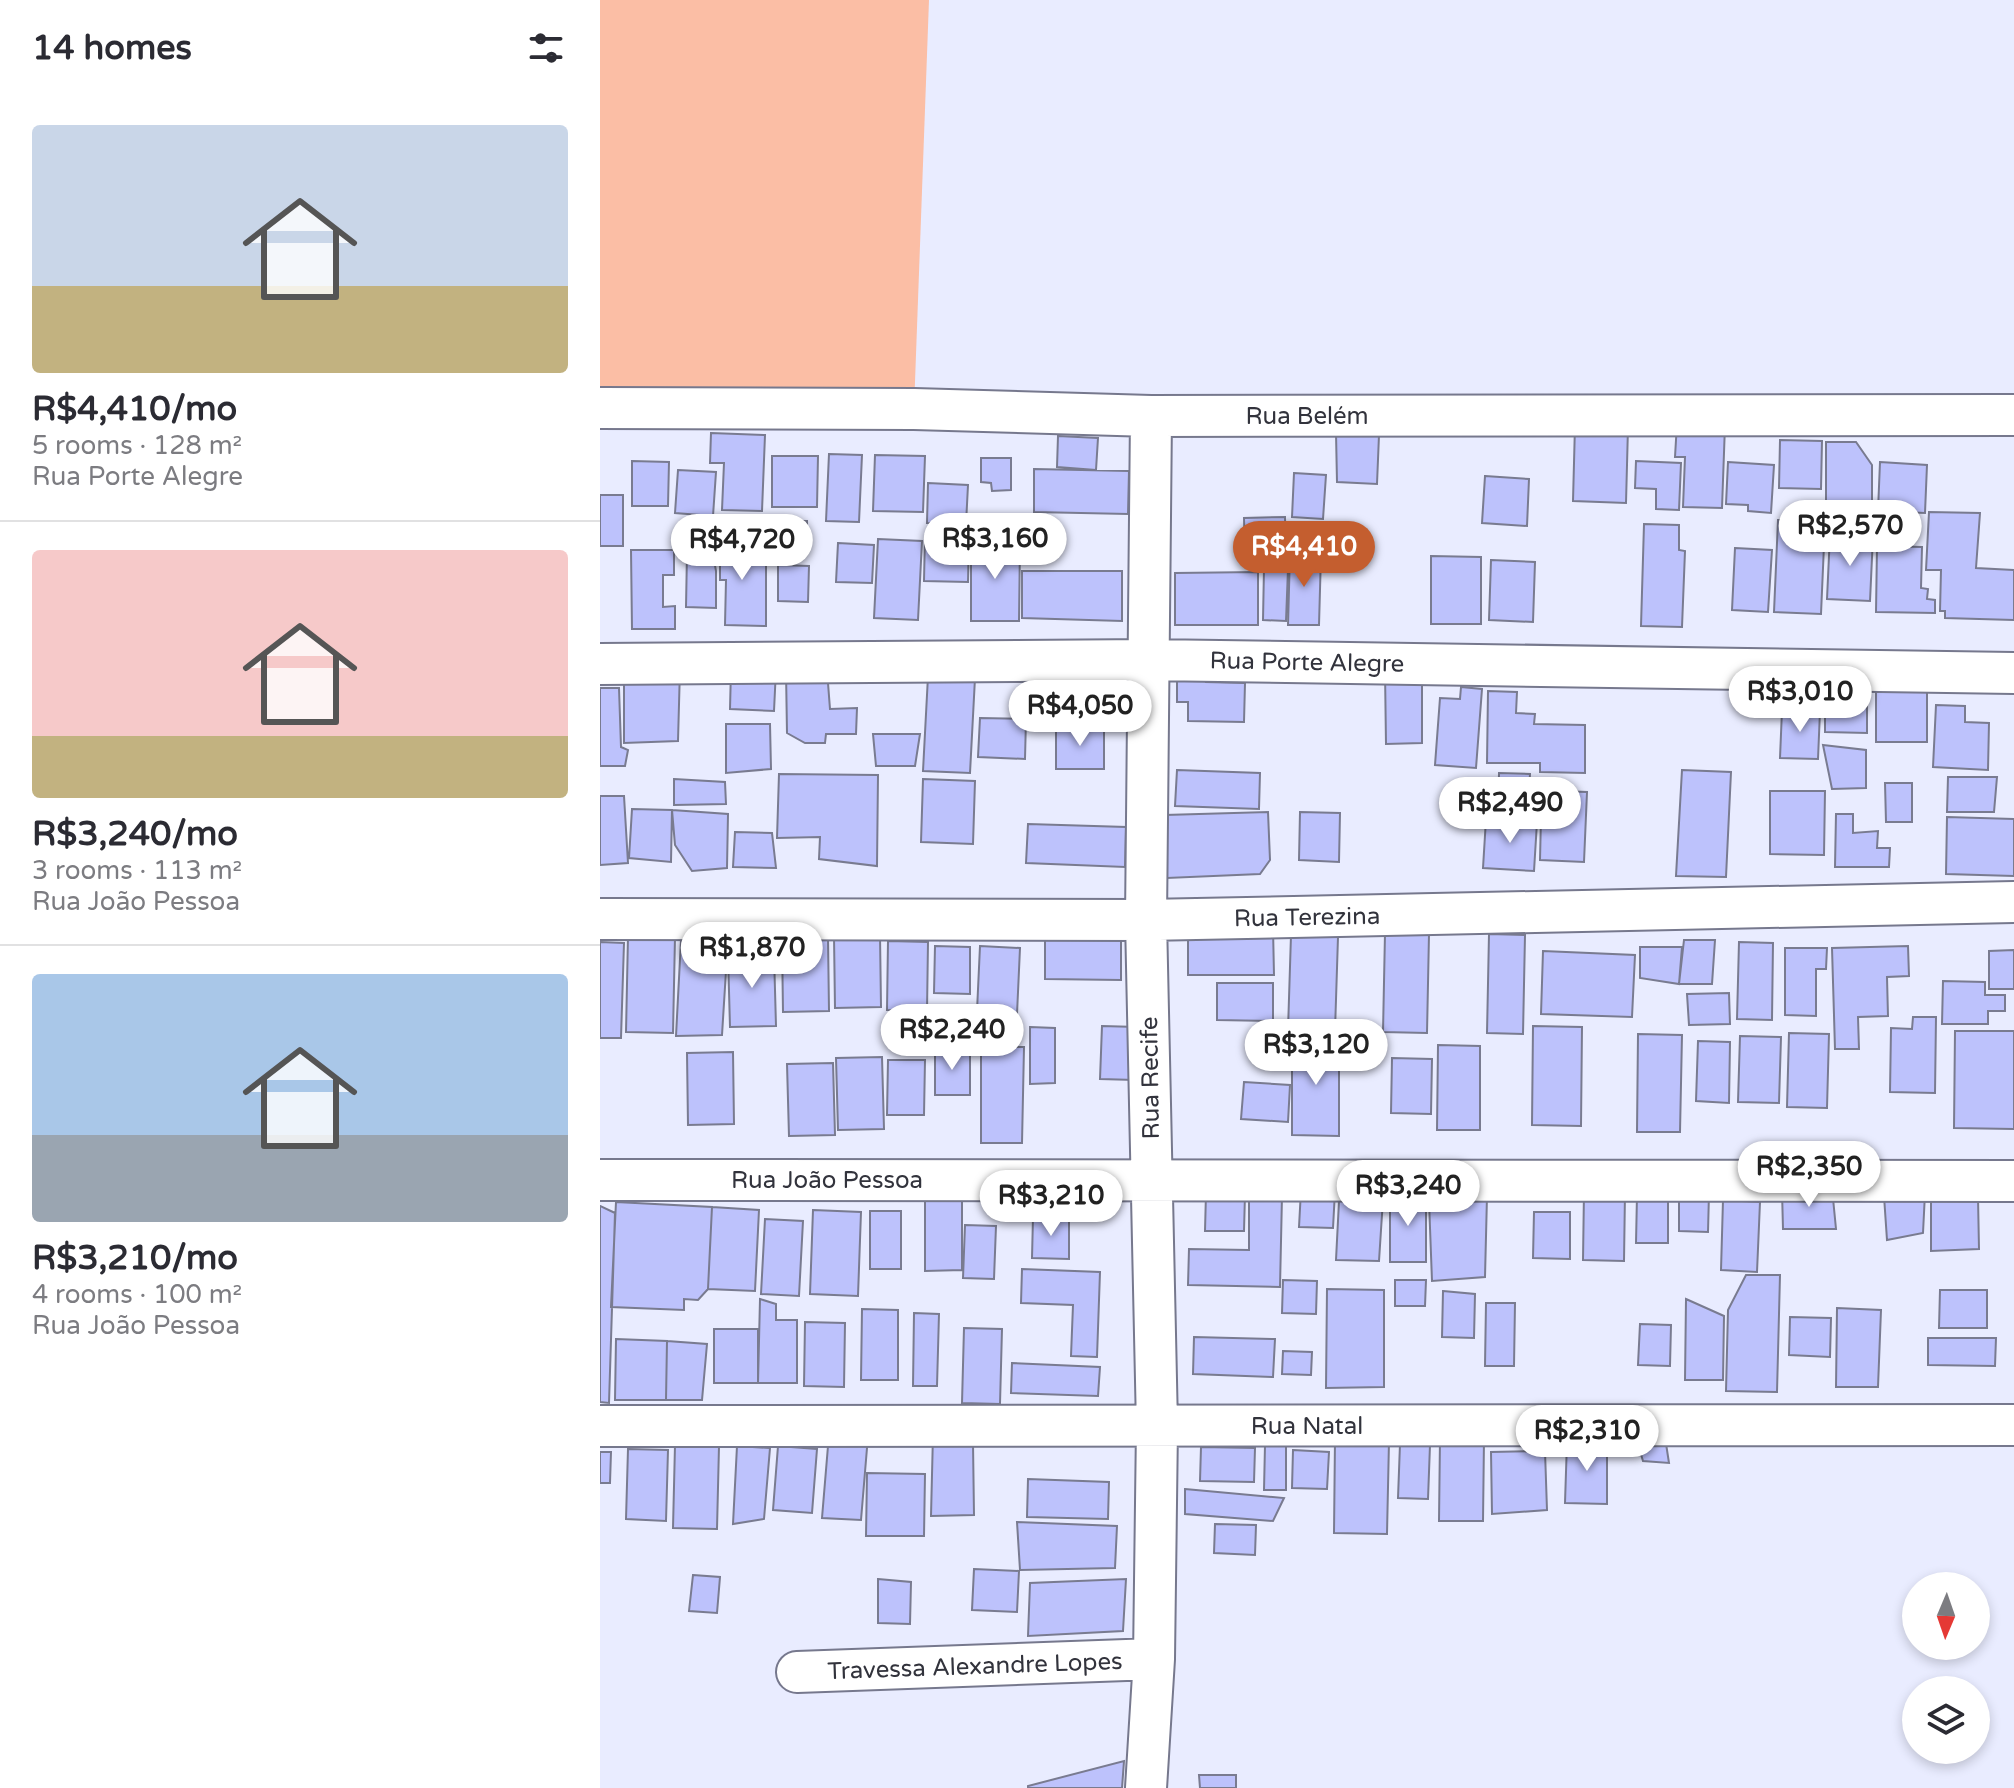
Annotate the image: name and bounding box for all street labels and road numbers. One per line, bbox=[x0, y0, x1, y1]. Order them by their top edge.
street label: Rua Belém bbox=[1245, 402, 1369, 431]
street label: Rua Porte Alegre bbox=[1209, 646, 1405, 679]
street label: Rua Terezina bbox=[1233, 902, 1381, 933]
street label: Rua Recife bbox=[1135, 1016, 1166, 1140]
street label: Rua João Pessoa bbox=[731, 1166, 923, 1195]
street label: Rua Natal bbox=[1251, 1412, 1363, 1441]
street label: Travessa Alexandre Lopes bbox=[827, 1647, 1123, 1686]

